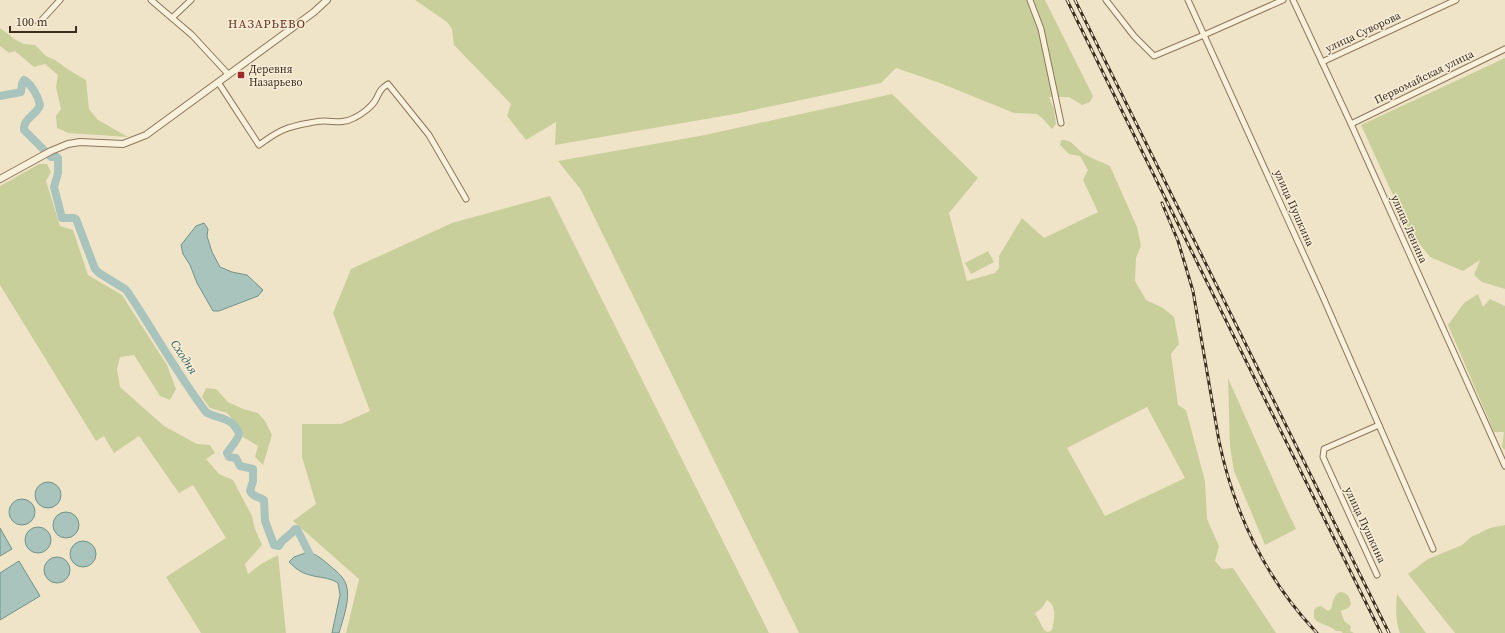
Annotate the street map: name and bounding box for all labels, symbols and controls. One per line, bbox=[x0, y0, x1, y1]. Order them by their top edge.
scale bar bbox=[10, 8, 76, 34]
street label: улица Суворова bbox=[1323, 8, 1403, 56]
text: 100 m bbox=[16, 14, 48, 30]
district label: НАЗАРЬЕВО bbox=[228, 16, 306, 32]
street label: Первомайская улица bbox=[1372, 46, 1477, 108]
place label: Деревня Назарьево bbox=[249, 62, 302, 90]
marker: Деревня Назарьево bbox=[236, 70, 246, 80]
street label: улица Пушкина bbox=[1270, 167, 1318, 249]
street label: улица Ленина bbox=[1387, 193, 1431, 266]
water label: Сходня bbox=[167, 337, 201, 377]
street label: улица Пушкина bbox=[1341, 484, 1389, 566]

